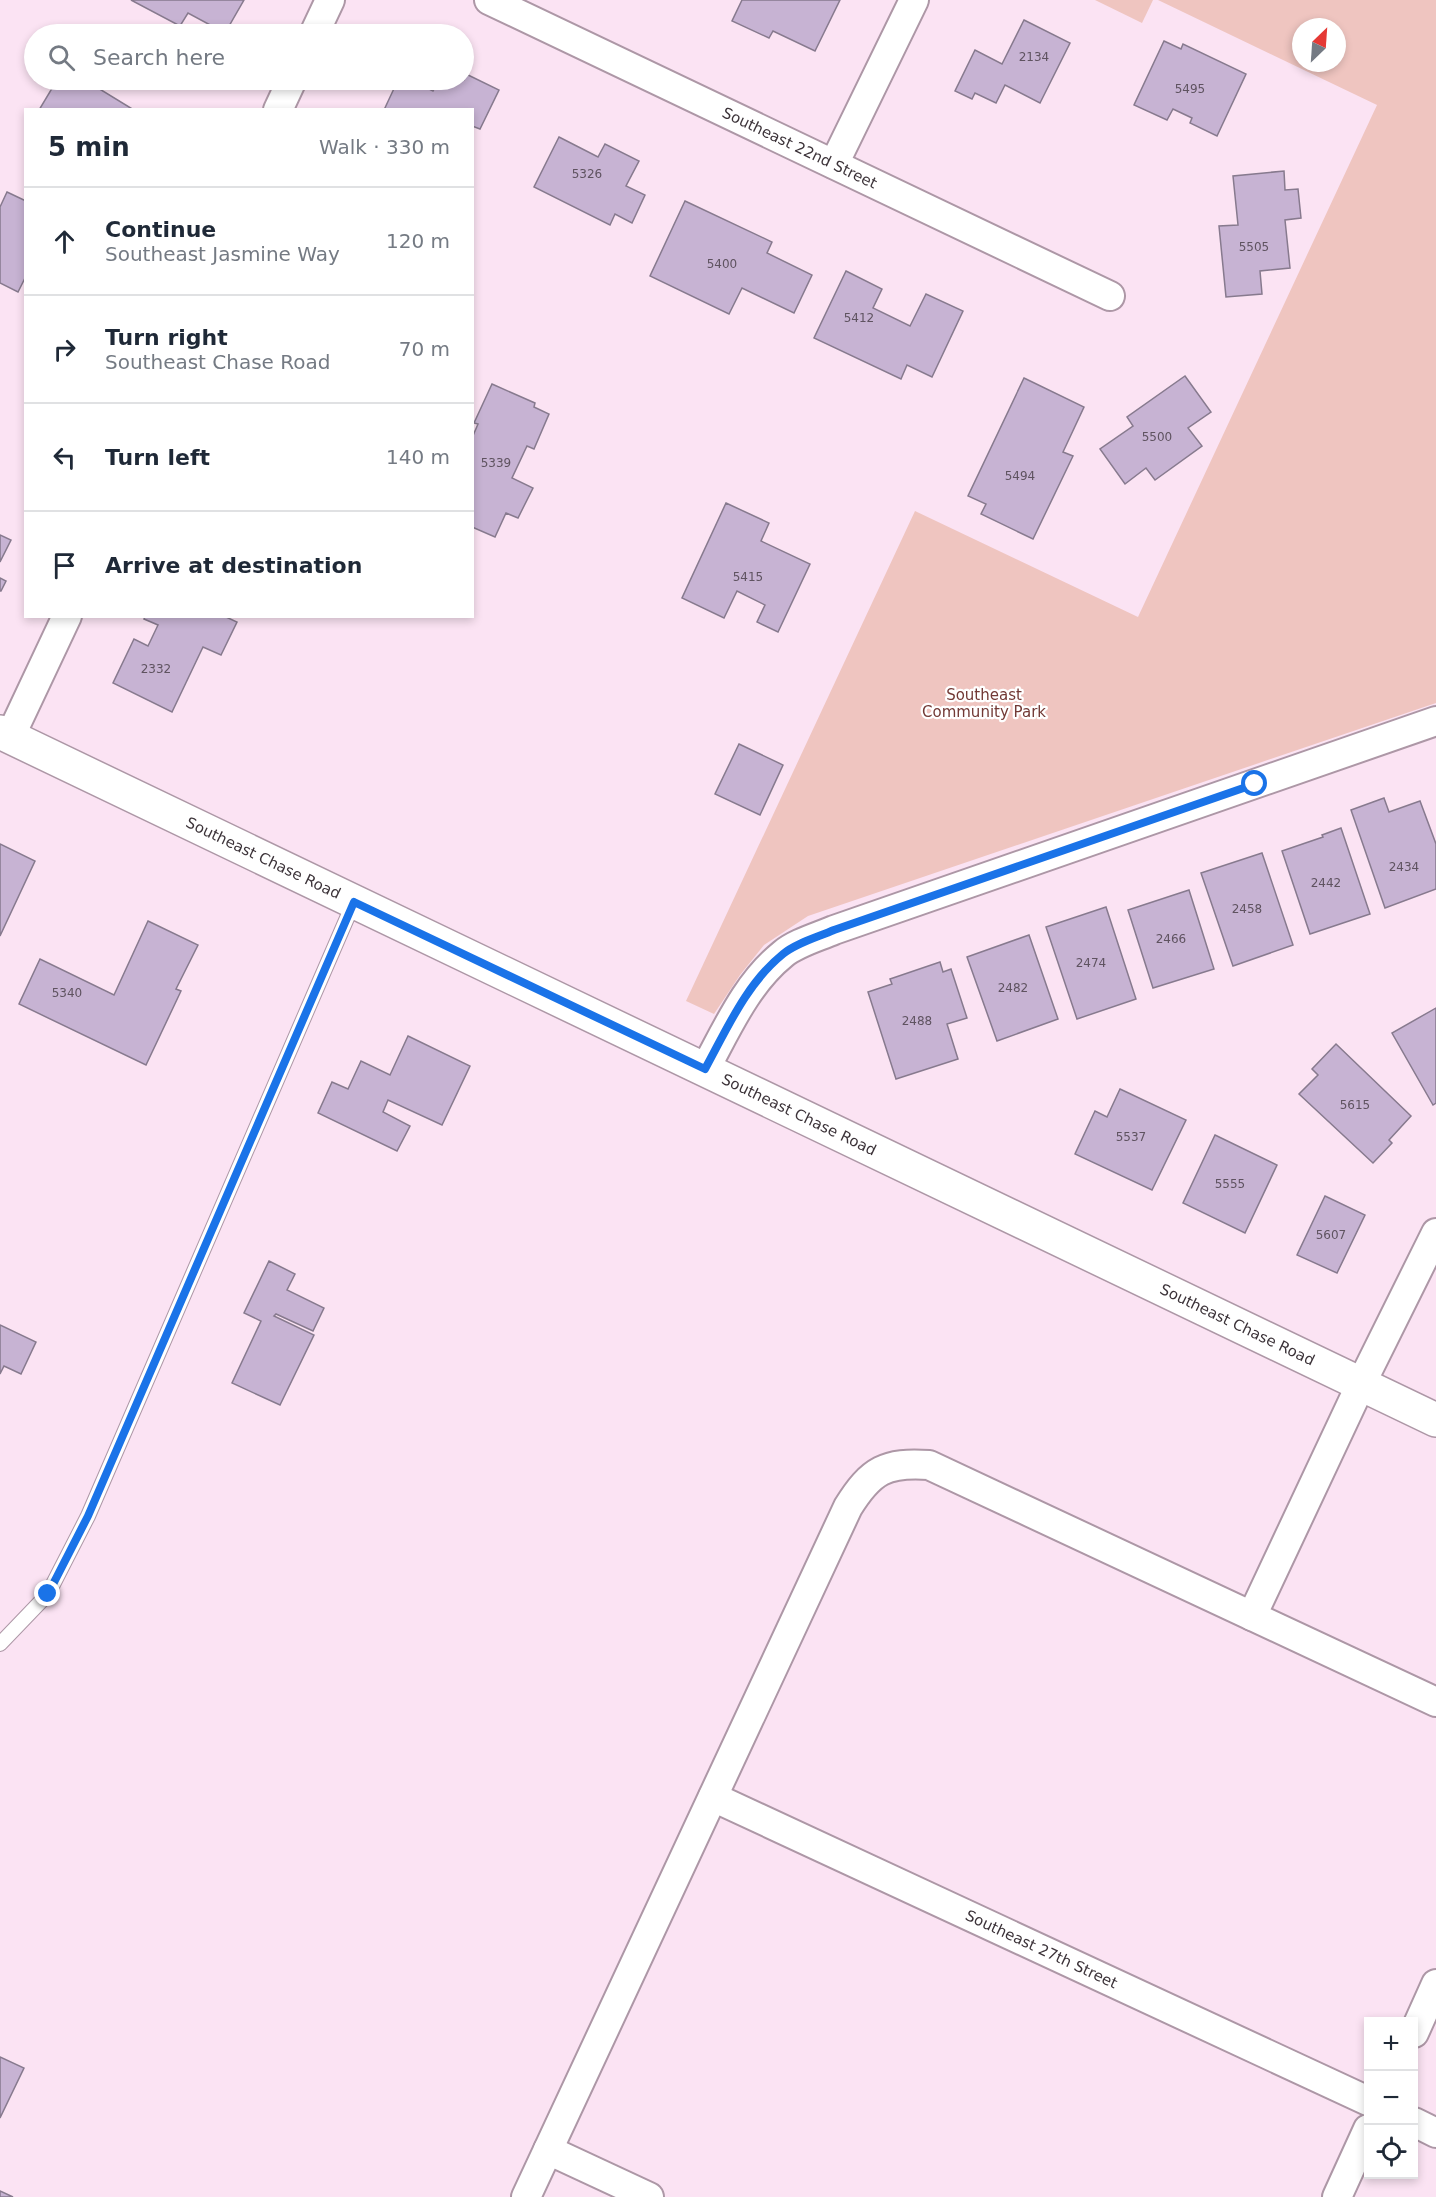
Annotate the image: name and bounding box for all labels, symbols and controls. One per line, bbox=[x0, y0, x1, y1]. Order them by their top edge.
north arrow bbox=[1292, 18, 1346, 72]
search box bbox=[24, 24, 474, 90]
icon: search bbox=[45, 41, 78, 74]
text: Search here bbox=[93, 45, 225, 70]
house number: 2134 bbox=[1019, 50, 1049, 64]
house number: 5495 bbox=[1175, 82, 1205, 96]
street label: Southeast 22nd Street bbox=[719, 104, 880, 193]
text: 5 min bbox=[48, 132, 130, 162]
text: Walk · 330 m bbox=[319, 135, 450, 159]
house number: 5326 bbox=[572, 167, 602, 181]
text: Continue bbox=[105, 217, 216, 242]
icon: ahead bbox=[48, 225, 81, 258]
text: 120 m bbox=[386, 229, 450, 253]
house number: 5505 bbox=[1239, 240, 1269, 254]
text: Southeast Jasmine Way bbox=[105, 242, 340, 266]
house number: 5400 bbox=[707, 257, 737, 271]
house number: 5412 bbox=[844, 311, 874, 325]
text: Turn right bbox=[105, 325, 228, 350]
icon: right bbox=[48, 333, 81, 366]
text: 70 m bbox=[399, 337, 450, 361]
text: Southeast Chase Road bbox=[105, 350, 330, 374]
house number: 5500 bbox=[1142, 430, 1172, 444]
icon: left bbox=[48, 441, 81, 474]
text: Turn left bbox=[105, 445, 210, 470]
text: 140 m bbox=[386, 445, 450, 469]
house number: 5339 bbox=[481, 456, 511, 470]
house number: 5494 bbox=[1005, 469, 1035, 483]
icon: arrive bbox=[48, 549, 81, 582]
text: Arrive at destination bbox=[105, 553, 362, 578]
house number: 5415 bbox=[733, 570, 763, 584]
house number: 2332 bbox=[141, 662, 171, 676]
park label: Southeast Community Park bbox=[922, 686, 1046, 721]
route start bbox=[1241, 770, 1267, 796]
street label: Southeast Chase Road bbox=[183, 813, 344, 903]
house number: 2434 bbox=[1389, 860, 1419, 874]
house number: 2442 bbox=[1311, 876, 1341, 890]
house number: 2458 bbox=[1232, 902, 1262, 916]
house number: 2466 bbox=[1156, 932, 1186, 946]
house number: 2474 bbox=[1076, 956, 1106, 970]
house number: 2482 bbox=[998, 981, 1028, 995]
house number: 5340 bbox=[52, 986, 82, 1000]
house number: 2488 bbox=[902, 1014, 932, 1028]
street label: Southeast Chase Road bbox=[719, 1070, 879, 1160]
house number: 5615 bbox=[1340, 1098, 1370, 1112]
house number: 5537 bbox=[1116, 1130, 1146, 1144]
house number: 5555 bbox=[1215, 1177, 1245, 1191]
house number: 5607 bbox=[1316, 1228, 1346, 1242]
street label: Southeast Chase Road bbox=[1157, 1280, 1318, 1370]
route end bbox=[34, 1580, 60, 1606]
street label: Southeast 27th Street bbox=[963, 1906, 1120, 1992]
map controls bbox=[1364, 2017, 1418, 2179]
button: + bbox=[1364, 2017, 1418, 2071]
button: − bbox=[1364, 2071, 1418, 2125]
button: locate bbox=[1364, 2125, 1418, 2179]

